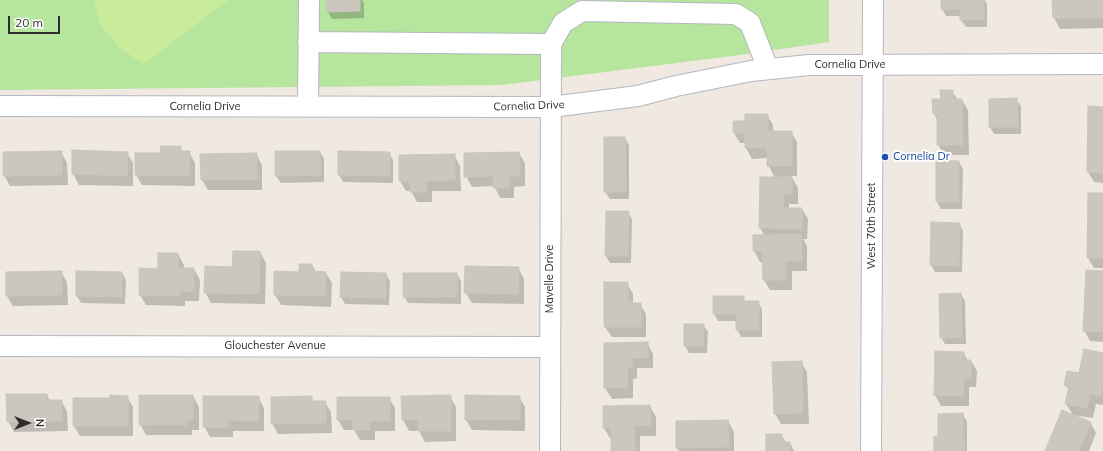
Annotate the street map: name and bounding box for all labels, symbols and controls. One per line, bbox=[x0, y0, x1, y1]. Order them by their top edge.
scale bar bbox=[10, 8, 62, 34]
text: 20 m bbox=[15, 15, 43, 30]
street label: Cornelia Drive bbox=[814, 58, 886, 72]
street label: Cornelia Drive bbox=[493, 98, 565, 114]
street label: Cornelia Drive bbox=[169, 100, 241, 114]
place label: Cornelia Dr bbox=[893, 150, 950, 164]
marker: Cornelia Dr bbox=[880, 152, 890, 162]
street label: West 70th Street bbox=[865, 183, 879, 269]
street label: Mavelle Drive bbox=[543, 245, 557, 313]
street label: Glouchester Avenue bbox=[224, 339, 326, 353]
north arrow bbox=[8, 403, 48, 443]
text: N bbox=[33, 419, 47, 427]

